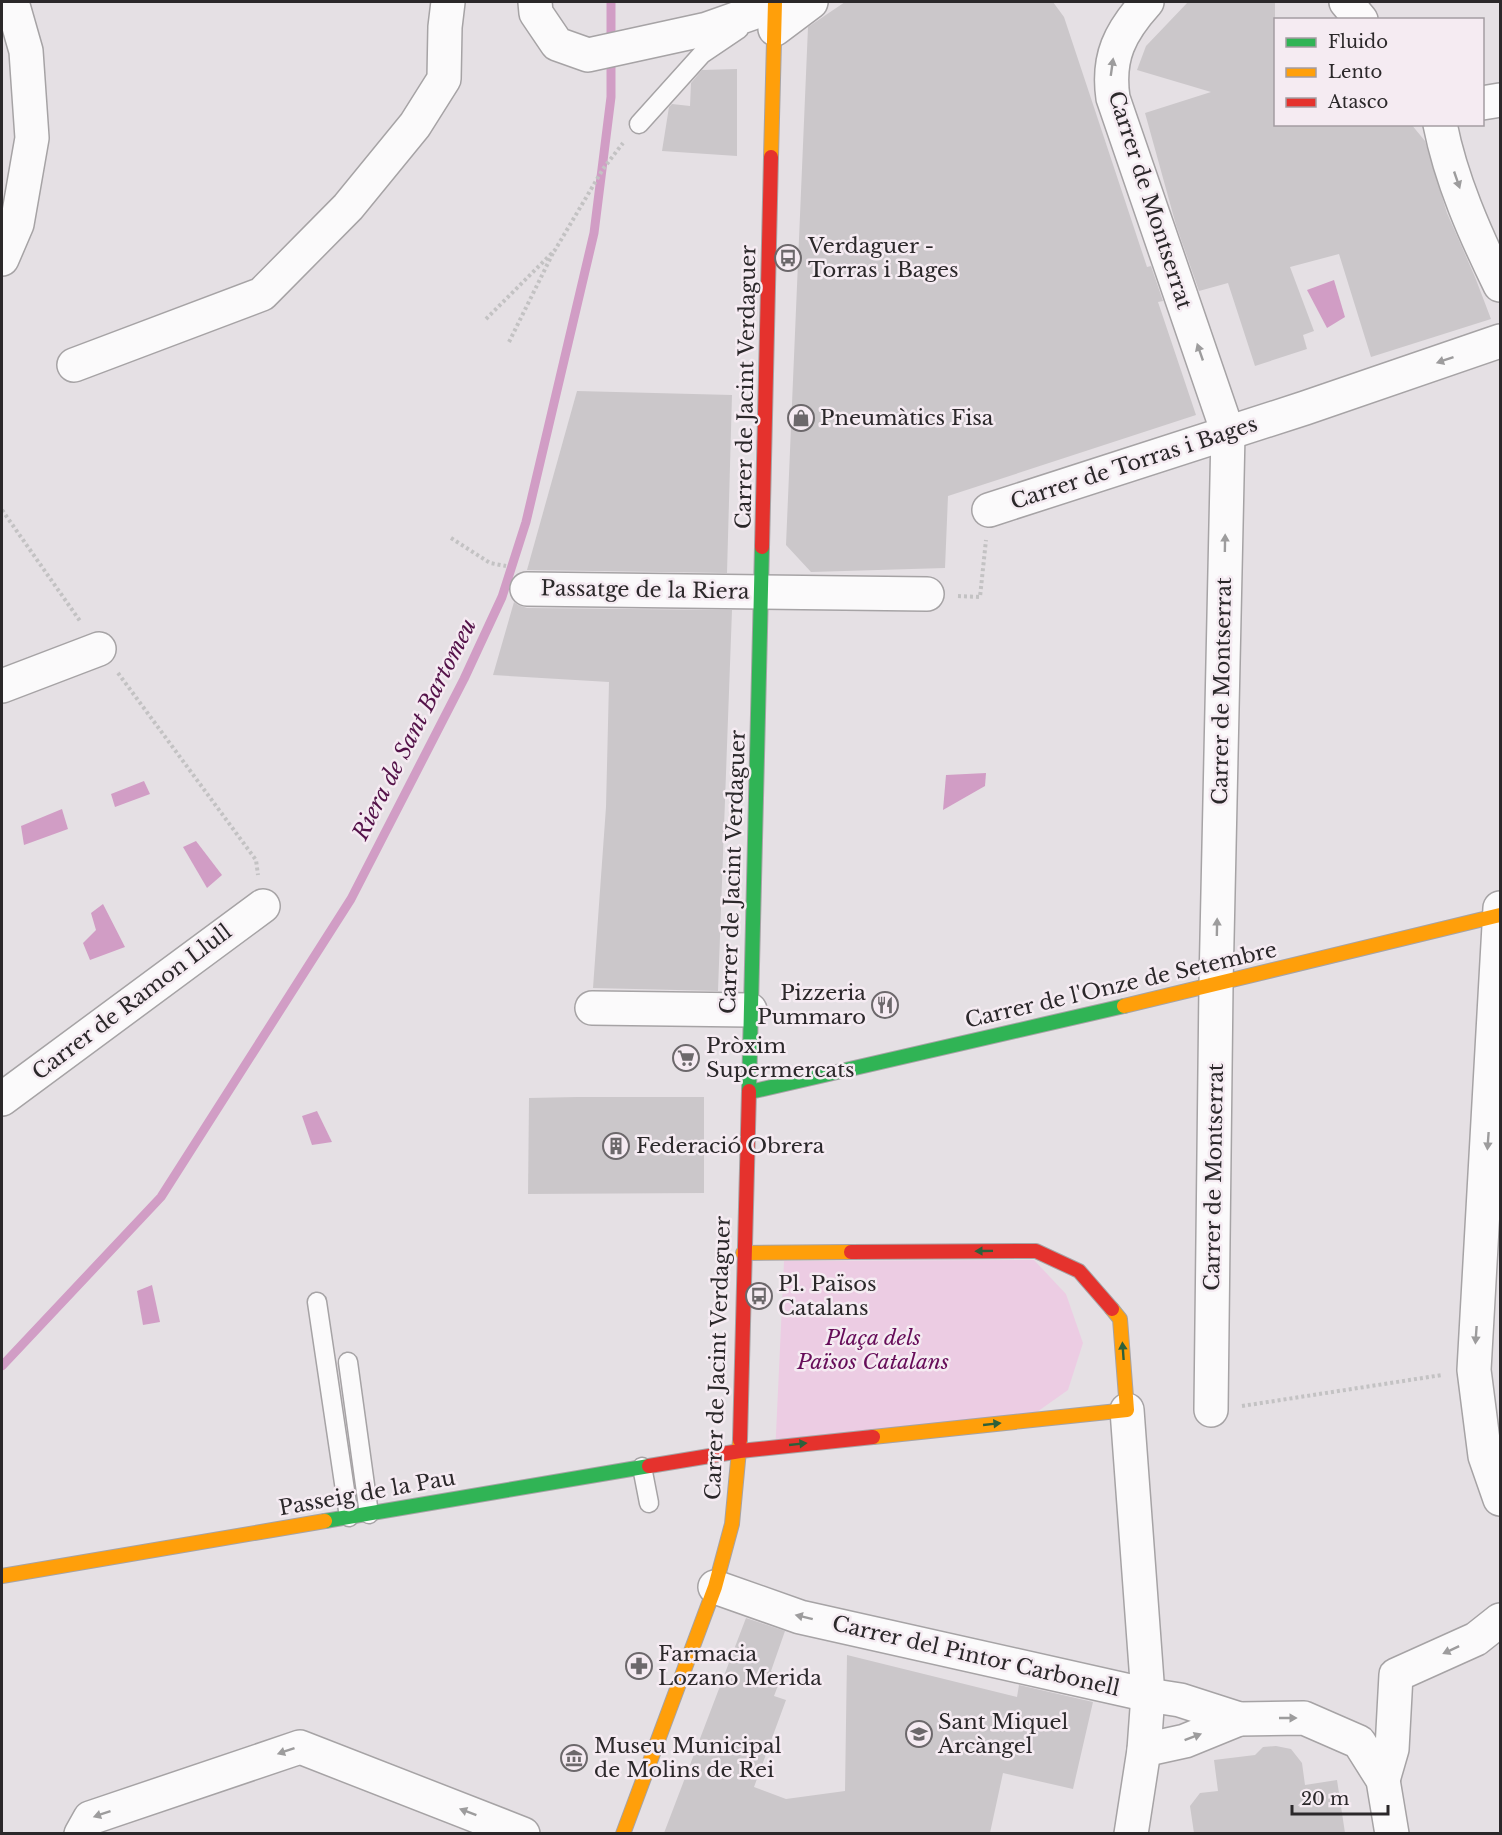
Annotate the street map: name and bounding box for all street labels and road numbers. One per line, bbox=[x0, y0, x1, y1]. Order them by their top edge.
street label: Carrer de Montserrat bbox=[1102, 88, 1198, 312]
street label: Carrer de Jacint Verdaguer bbox=[731, 245, 761, 529]
street label: Carrer de Torras i Bages bbox=[1007, 411, 1261, 515]
street label: Passatge de la Riera bbox=[540, 575, 750, 605]
street label: Carrer de Montserrat bbox=[1207, 577, 1237, 805]
street label: Carrer de Jacint Verdaguer bbox=[715, 729, 751, 1015]
street label: Carrer de Ramon Llull bbox=[27, 918, 237, 1085]
street label: Carrer de l'Onze de Setembre bbox=[963, 936, 1279, 1034]
street label: Carrer de Montserrat bbox=[1199, 1063, 1229, 1291]
street label: Carrer de Jacint Verdaguer bbox=[700, 1215, 736, 1501]
street label: Passeig de la Pau bbox=[277, 1465, 457, 1521]
street label: Carrer del Pintor Carbonell bbox=[830, 1610, 1122, 1702]

